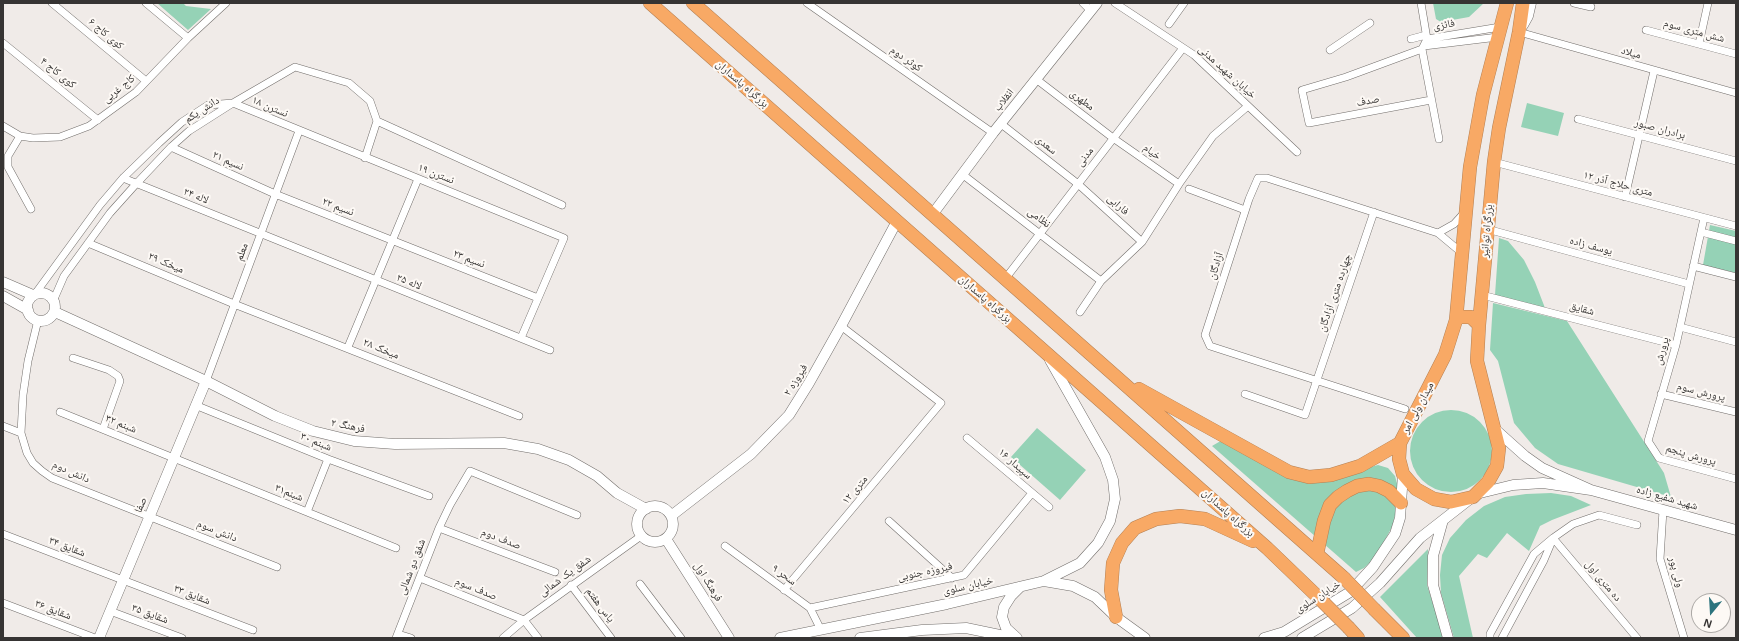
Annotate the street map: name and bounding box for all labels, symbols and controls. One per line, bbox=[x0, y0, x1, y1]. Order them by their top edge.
street label: کوی کاج ۶ bbox=[86, 15, 126, 53]
street label: فائزی bbox=[1432, 17, 1456, 33]
street label: شش متری سوم bbox=[1662, 17, 1726, 45]
street label: خیابان شهید مدنی bbox=[1195, 42, 1259, 102]
street label: کوثر دوم bbox=[887, 43, 925, 75]
street label: میلاد bbox=[1619, 44, 1643, 62]
street label: کوی کاج ۴ bbox=[38, 55, 78, 91]
street label: بزرگراه پاسداران bbox=[713, 57, 771, 111]
street label: کاج غربی bbox=[100, 72, 138, 106]
street label: انقلاب bbox=[991, 86, 1017, 114]
street label: مطهری bbox=[1067, 86, 1097, 114]
street label: صدف bbox=[1355, 92, 1381, 110]
street label: نسترن ۱۸ bbox=[250, 93, 290, 121]
street label: دانش یکم bbox=[182, 94, 222, 126]
street label: برادران صبور bbox=[1633, 116, 1687, 142]
street label: سعدی bbox=[1033, 132, 1059, 158]
street label: خیام bbox=[1140, 141, 1164, 163]
street label: مدنی bbox=[1073, 145, 1097, 169]
street label: نسیم ۲۱ bbox=[210, 148, 246, 174]
street label: نسترن ۱۹ bbox=[416, 161, 456, 187]
street label: ۱۲ متری حلاج آذر bbox=[1582, 168, 1654, 200]
street label: لاله ۲۴ bbox=[182, 185, 210, 207]
street label: فارابی bbox=[1104, 192, 1132, 218]
street label: نسیم ۲۲ bbox=[320, 195, 356, 219]
street label: بزرگراه توانیر bbox=[1478, 204, 1496, 258]
street label: نظامی bbox=[1025, 205, 1053, 231]
street label: یوسف زاده bbox=[1568, 234, 1614, 258]
street label: معلم bbox=[233, 241, 251, 263]
street label: نسیم ۲۳ bbox=[451, 247, 487, 271]
street label: میخک ۲۹ bbox=[146, 250, 186, 276]
street label: آزادگان bbox=[1205, 251, 1227, 281]
street label: چهارده متری آزادگان bbox=[1316, 252, 1354, 334]
street label: لاله ۲۵ bbox=[395, 271, 423, 293]
street label: بزرگراه پاسداران bbox=[956, 272, 1014, 326]
street label: شقایق bbox=[1568, 299, 1596, 319]
street label: پرورش bbox=[1652, 335, 1672, 367]
street label: میخک ۲۸ bbox=[361, 336, 401, 362]
street label: فیروزه ٢ bbox=[781, 362, 811, 398]
street label: میدان ولى امر bbox=[1399, 380, 1437, 436]
street label: پرورش سوم bbox=[1675, 380, 1727, 404]
street label: شبنم ۳۲ bbox=[104, 412, 138, 436]
street label: فرهنگ ۲ bbox=[330, 416, 366, 436]
street label: شبنم ۳۰ bbox=[299, 430, 333, 454]
street label: پرورش پنجم bbox=[1664, 441, 1718, 469]
street label: سپیدار ۱۶ bbox=[996, 446, 1034, 482]
street label: دانش دوم bbox=[50, 458, 92, 486]
street label: ۱۲ متری bbox=[839, 473, 871, 507]
street label: شبنم۳۱ bbox=[273, 481, 305, 505]
street label: شهید شفیع زاده bbox=[1635, 483, 1699, 513]
street label: بزرگراه پاسداران bbox=[1199, 486, 1257, 540]
street label: صفا bbox=[132, 495, 150, 515]
street label: دانش سوم bbox=[195, 517, 239, 545]
street label: صدف دوم bbox=[479, 525, 523, 553]
street label: شقایق ۳۴ bbox=[47, 534, 87, 560]
street label: شفق دو شمالی bbox=[395, 537, 429, 597]
street label: شفق یک شمالی bbox=[536, 553, 594, 599]
street label: ولی پور bbox=[1666, 555, 1686, 589]
street label: ده متری اول bbox=[1582, 558, 1624, 604]
street label: فرهنگ اول bbox=[691, 560, 725, 604]
street label: فیروزه جنوبی bbox=[896, 560, 954, 584]
street label: سحر ۹ bbox=[769, 562, 799, 588]
street label: خیابان سلوی bbox=[942, 574, 994, 598]
street label: صدف سوم bbox=[453, 575, 499, 603]
street label: خیابان سلوی bbox=[1293, 578, 1343, 616]
street label: شقایق ۳۳ bbox=[172, 582, 212, 608]
street label: یاس هفتم bbox=[583, 585, 617, 625]
north arrow bbox=[1691, 593, 1731, 633]
street label: شقایق ۳۶ bbox=[33, 597, 73, 623]
street label: شقایق ۳۵ bbox=[130, 601, 170, 627]
text: N bbox=[1702, 617, 1713, 630]

